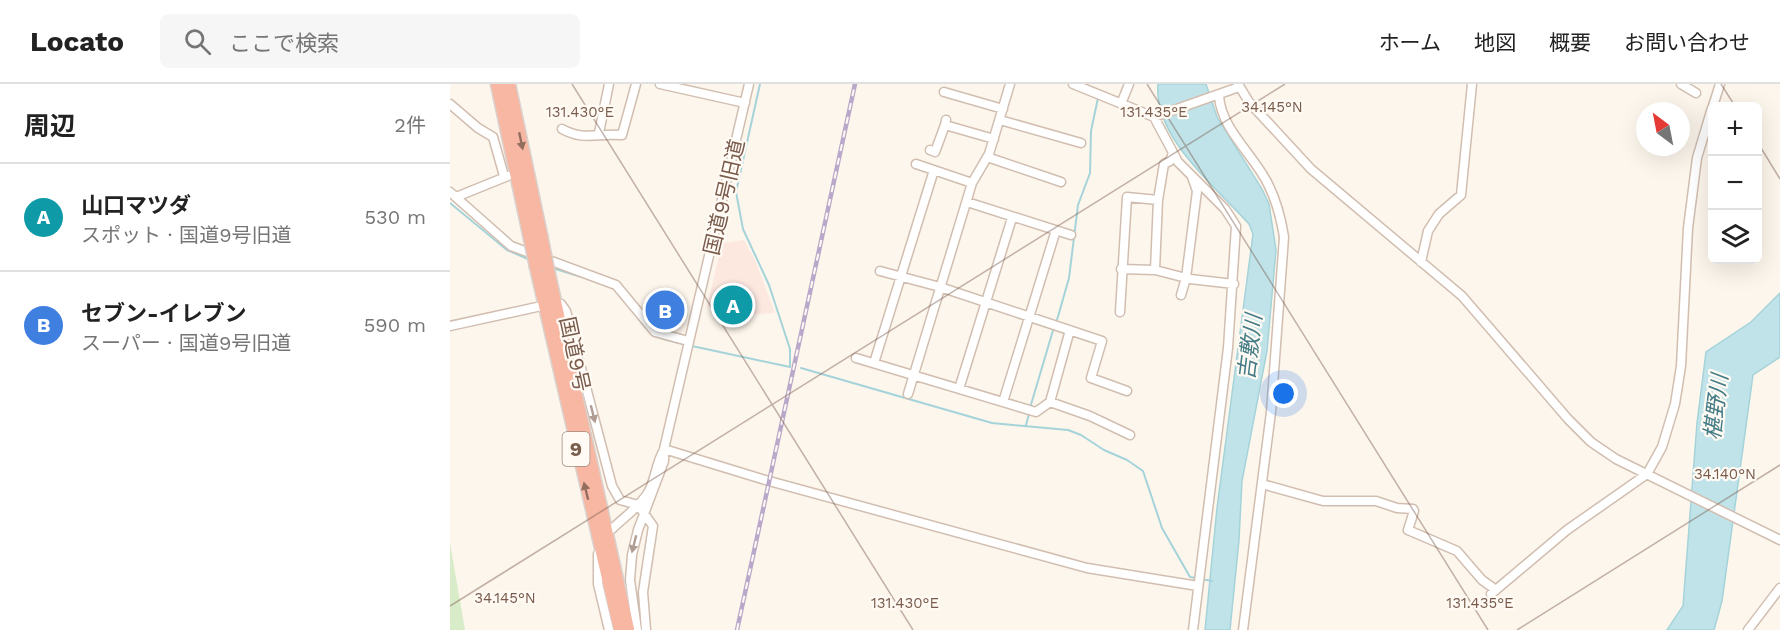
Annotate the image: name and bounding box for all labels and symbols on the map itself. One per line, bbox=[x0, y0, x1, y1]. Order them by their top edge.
text: 34.145°N bbox=[1241, 98, 1303, 116]
north arrow bbox=[1636, 102, 1690, 156]
text: 131.430°E bbox=[546, 103, 614, 121]
text: 131.435°E bbox=[1120, 103, 1188, 121]
one-way arrow bbox=[517, 132, 526, 151]
street label: 国道9号旧道 bbox=[699, 137, 749, 257]
pin: A bbox=[714, 282, 752, 328]
pin: B bbox=[646, 288, 684, 332]
water label: 吉敷川 bbox=[1234, 311, 1267, 381]
street label: 国道9号 bbox=[555, 314, 595, 394]
water label: 椹野川 bbox=[1700, 371, 1733, 441]
your location bbox=[1269, 379, 1298, 408]
one-way arrow bbox=[588, 405, 598, 424]
road number: 9 bbox=[562, 432, 590, 466]
text: 34.140°N bbox=[1694, 465, 1756, 483]
one-way arrow bbox=[581, 482, 591, 501]
one-way arrow bbox=[629, 535, 639, 554]
text: 34.145°N bbox=[474, 589, 536, 607]
text: 131.430°E bbox=[871, 594, 939, 612]
text: 131.435°E bbox=[1446, 594, 1514, 612]

